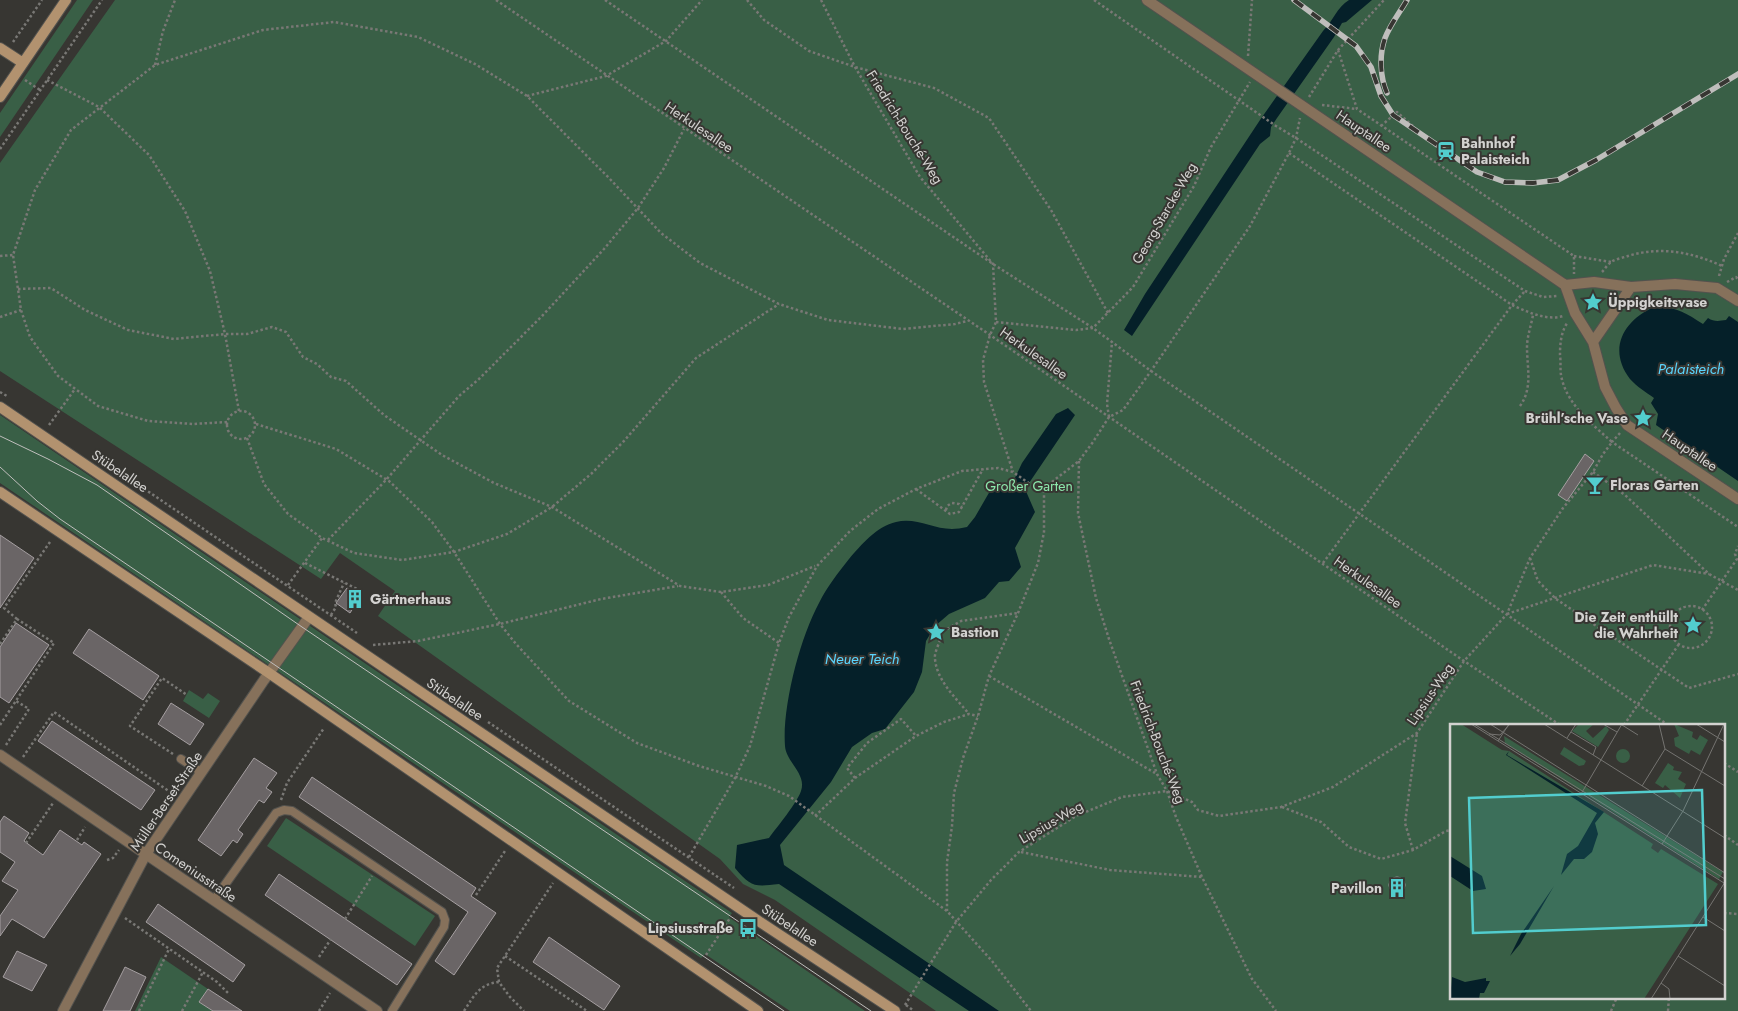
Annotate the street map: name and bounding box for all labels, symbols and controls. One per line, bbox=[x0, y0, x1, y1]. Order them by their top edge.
street label: Friedrich-Bouché-Weg bbox=[862, 66, 948, 188]
street label: Herkulesallee bbox=[661, 97, 737, 157]
street label: Hauptallee bbox=[1332, 105, 1396, 157]
place label: Bahnhof Palaisteich bbox=[1461, 133, 1530, 169]
station icon: Bahnhof Palaisteich bbox=[1435, 140, 1457, 162]
street label: Georg-Starcke-Weg bbox=[1127, 159, 1201, 267]
place icon: Üppigkeitsvase bbox=[1582, 291, 1604, 313]
place label: Üppigkeitsvase bbox=[1608, 292, 1707, 312]
street label: Herkulesallee bbox=[996, 322, 1072, 384]
water label: Palaisteich bbox=[1658, 358, 1724, 380]
place icon: Brühl’sche Vase bbox=[1632, 407, 1654, 429]
place label: Brühl’sche Vase bbox=[1526, 408, 1628, 428]
street label: Hauptallee bbox=[1658, 424, 1722, 476]
street label: Stübelallee bbox=[88, 445, 152, 497]
bar icon: Floras Garten bbox=[1584, 474, 1606, 496]
place label: Floras Garten bbox=[1610, 475, 1699, 495]
park label: Großer Garten bbox=[985, 476, 1073, 496]
street label: Herkulesallee bbox=[1330, 551, 1406, 613]
building icon: Gärtnerhaus bbox=[344, 588, 366, 610]
place label: Gärtnerhaus bbox=[370, 589, 452, 609]
place label: Die Zeit enthüllt die Wahrheit bbox=[1574, 607, 1679, 643]
place icon: Die Zeit enthüllt die Wahrheit bbox=[1682, 614, 1704, 636]
place icon: Bastion bbox=[925, 621, 947, 643]
place label: Bastion bbox=[951, 622, 999, 642]
water label: Neuer Teich bbox=[825, 648, 899, 670]
street label: Lipsius-Weg bbox=[1402, 659, 1458, 729]
street label: Stübelallee bbox=[423, 673, 487, 725]
street label: Friedrich-Bouché-Weg bbox=[1125, 677, 1191, 807]
inset map bbox=[1450, 724, 1726, 998]
street label: Müller-Berset-Straße bbox=[125, 747, 207, 855]
street label: Lipsius-Weg bbox=[1015, 796, 1087, 848]
street label: Comeniusstraße bbox=[151, 837, 241, 907]
building icon: Pavillon bbox=[1386, 877, 1408, 899]
place label: Pavillon bbox=[1331, 878, 1382, 898]
street label: Stübelallee bbox=[758, 899, 822, 951]
bus stop icon: Lipsiusstraße bbox=[737, 917, 759, 939]
place label: Lipsiusstraße bbox=[648, 918, 733, 938]

